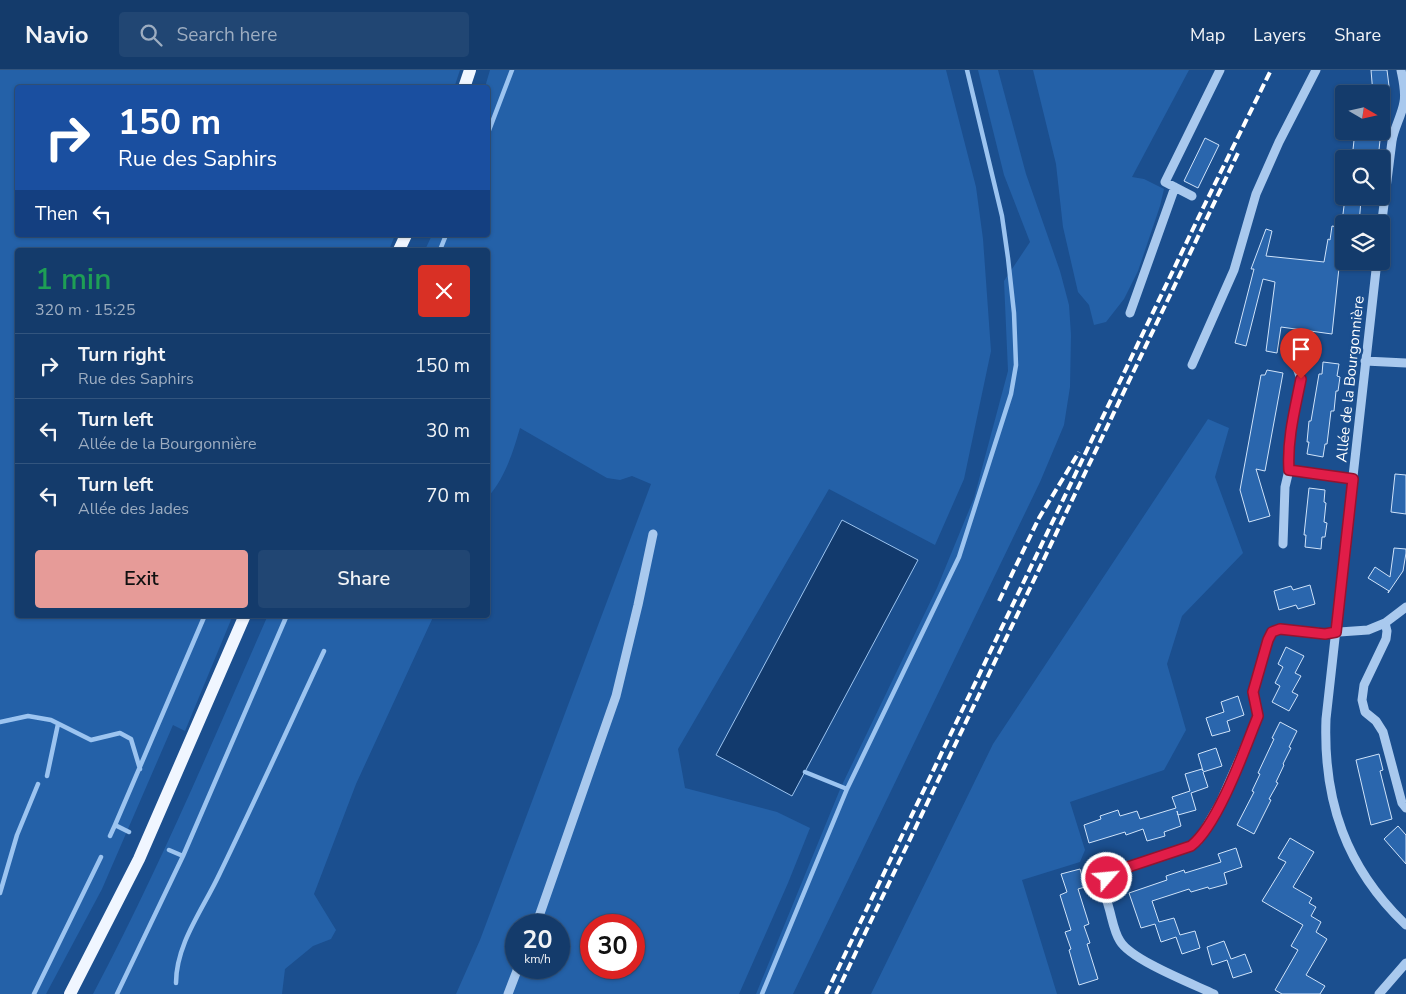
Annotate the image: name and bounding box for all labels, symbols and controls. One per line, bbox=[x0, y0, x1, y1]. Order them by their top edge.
search box bbox=[119, 12, 469, 57]
text: Navio bbox=[25, 19, 89, 51]
icon: search bbox=[137, 21, 165, 49]
text: Search here bbox=[177, 22, 277, 48]
text: Map bbox=[1190, 23, 1225, 47]
text: Layers bbox=[1253, 23, 1306, 47]
text: Share bbox=[1334, 23, 1381, 47]
north arrow bbox=[1335, 85, 1390, 140]
map controls bbox=[1335, 85, 1390, 270]
text: 150 m bbox=[118, 99, 221, 146]
icon: right bbox=[35, 105, 100, 170]
text: Rue des Saphirs bbox=[118, 144, 277, 174]
button: search bbox=[1335, 150, 1390, 205]
icon: left bbox=[88, 200, 116, 228]
text: Then bbox=[35, 201, 78, 227]
button: layers bbox=[1335, 215, 1390, 270]
text: 1 min bbox=[35, 259, 111, 300]
button: close bbox=[418, 265, 470, 317]
street label: Allée de la Bourgonnière bbox=[1331, 295, 1369, 463]
text: 320 m · 15:25 bbox=[35, 299, 136, 321]
pin bbox=[1280, 328, 1322, 379]
icon: arrive bbox=[1287, 335, 1315, 363]
text: Turn right bbox=[78, 342, 165, 368]
icon: right bbox=[35, 352, 63, 380]
text: 150 m bbox=[415, 353, 470, 379]
text: Rue des Saphirs bbox=[78, 368, 194, 390]
text: Turn left bbox=[78, 407, 153, 433]
icon: left bbox=[35, 417, 63, 445]
text: 30 m bbox=[426, 418, 470, 444]
text: Allée de la Bourgonnière bbox=[78, 433, 257, 455]
text: Turn left bbox=[78, 472, 153, 498]
icon: left bbox=[35, 482, 63, 510]
text: 70 m bbox=[426, 483, 470, 509]
text: Allée des Jades bbox=[78, 498, 189, 520]
button: Exit bbox=[35, 550, 248, 608]
button: Share bbox=[258, 550, 470, 608]
position arrow bbox=[1080, 851, 1132, 903]
speed limit sign: 30 bbox=[580, 914, 645, 979]
text: 20 bbox=[522, 923, 553, 957]
text: km/h bbox=[524, 951, 551, 967]

